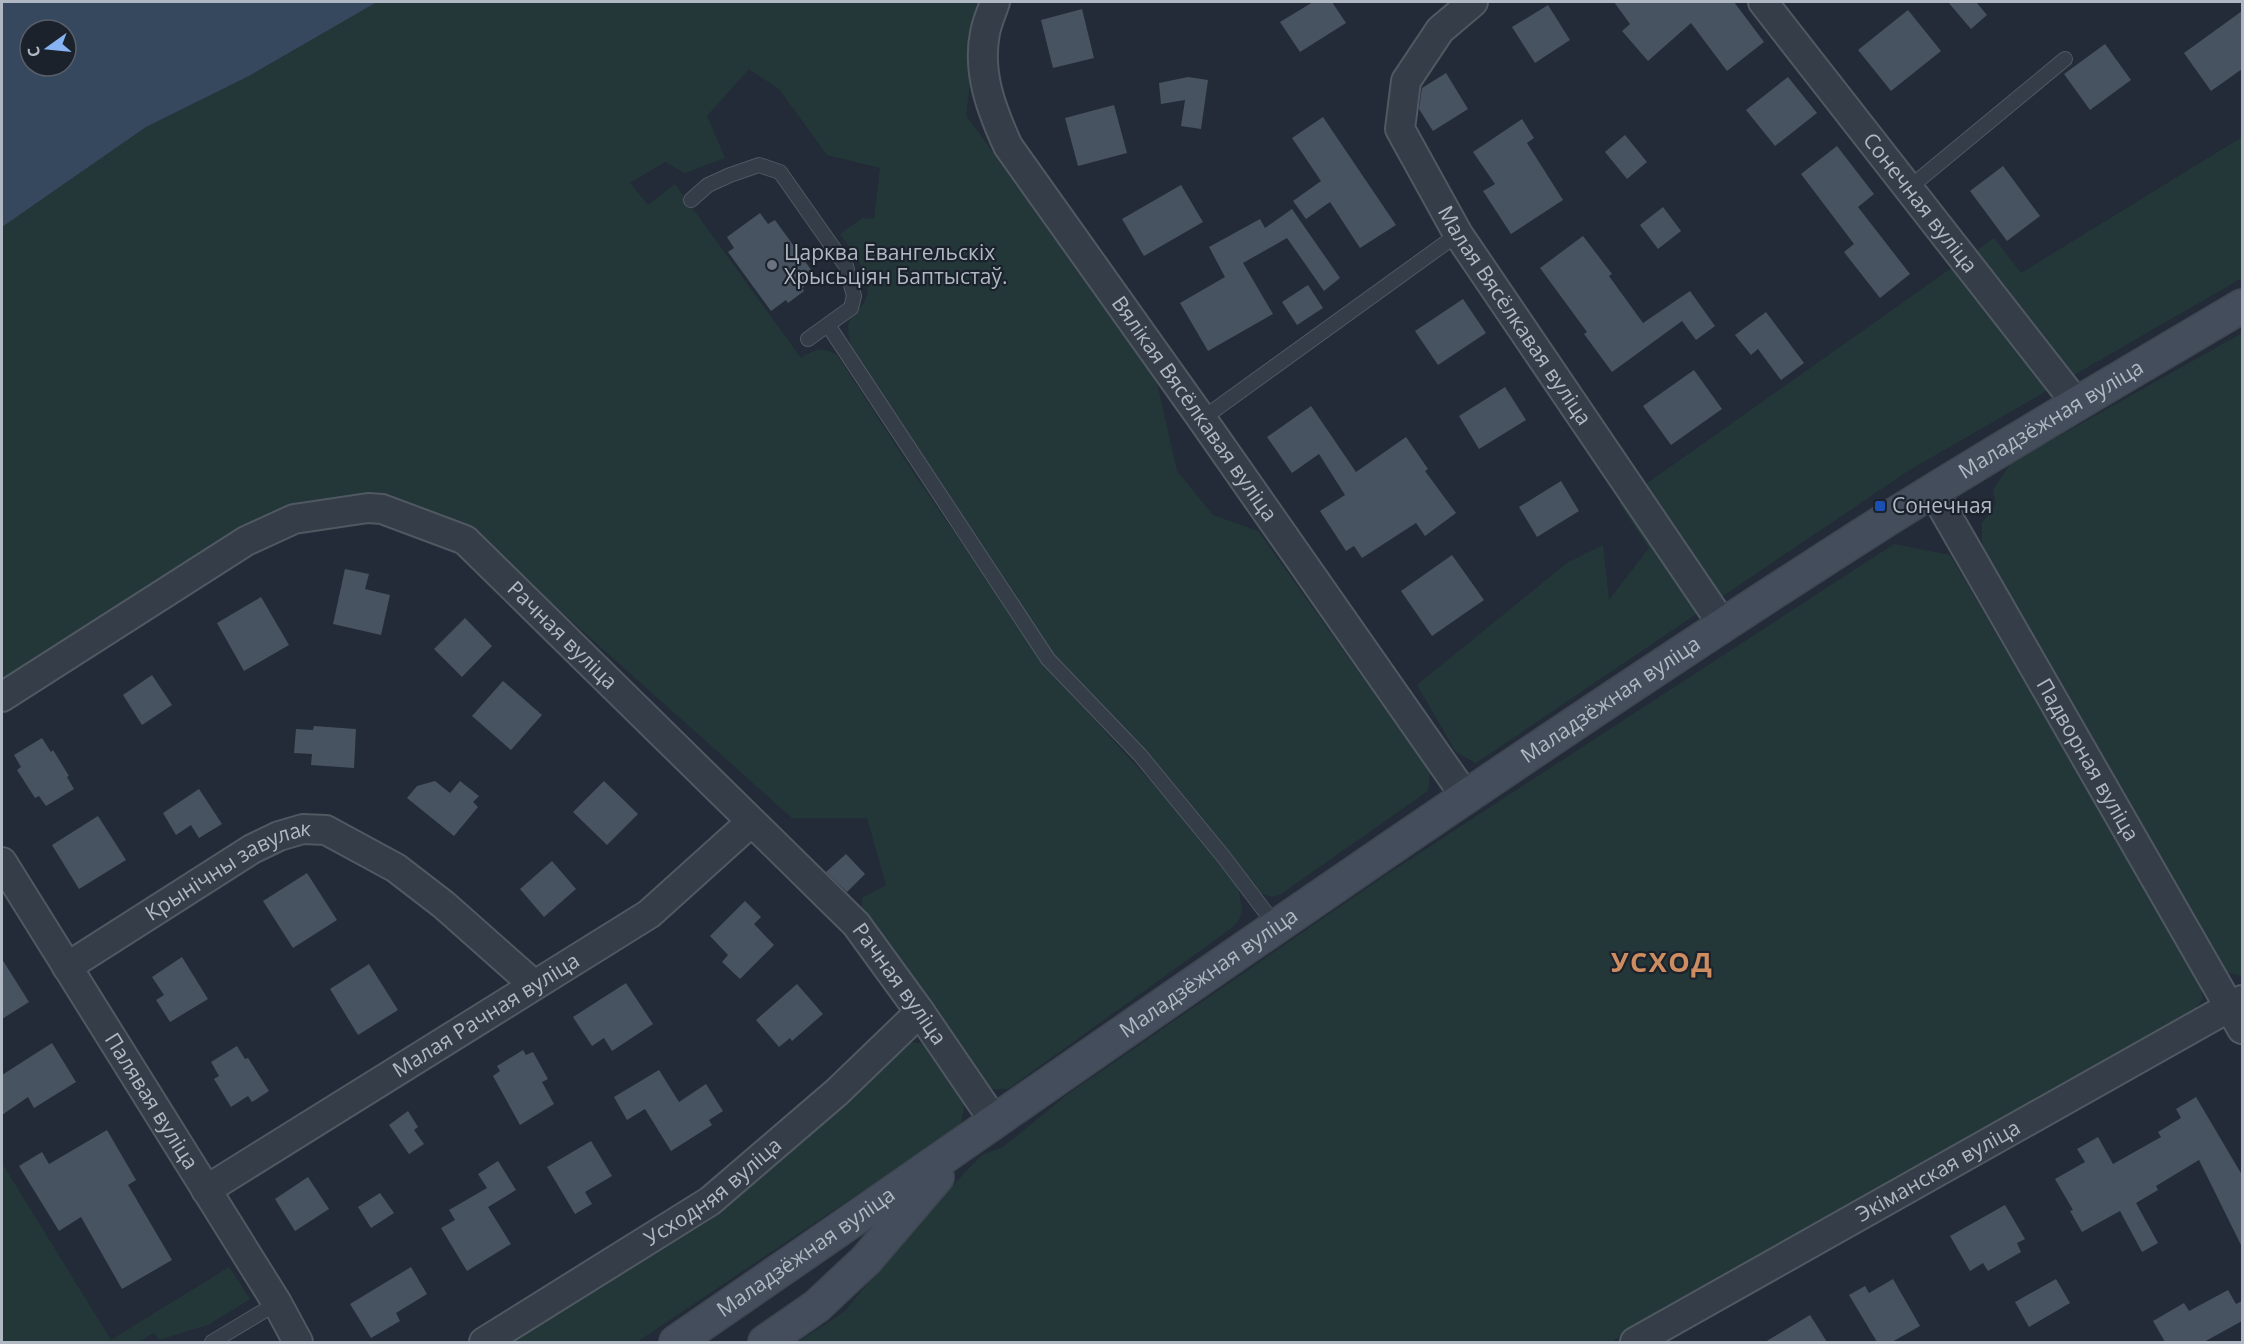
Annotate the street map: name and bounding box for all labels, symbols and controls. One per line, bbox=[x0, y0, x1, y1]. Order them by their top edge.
north arrow bbox=[18, 18, 78, 78]
text: С bbox=[22, 44, 45, 60]
street label: Сонечная вуліца bbox=[1857, 127, 1984, 278]
street label: Малая Вясёлкавая вуліца bbox=[1432, 200, 1599, 430]
place label: Царква Евангельскіх Хрысьціян Баптыстаў. bbox=[784, 238, 1008, 290]
marker: Царква Евангельскіх Хрысьціян Баптыстаў. bbox=[765, 258, 779, 272]
street label: Вялікая Вясёлкавая вуліца bbox=[1106, 290, 1284, 526]
street label: Маладзёжная вуліца bbox=[1953, 353, 2148, 485]
place label: Сонечная bbox=[1892, 491, 1992, 519]
marker: Сонечная bbox=[1873, 499, 1887, 513]
street label: Рачная вуліца bbox=[502, 574, 624, 695]
street label: Маладзёжная вуліца bbox=[1515, 629, 1705, 769]
street label: Падворная вуліца bbox=[2030, 673, 2146, 846]
street label: Крынічны завулак bbox=[139, 814, 312, 927]
street label: Маладзёжная вуліца bbox=[1114, 901, 1303, 1044]
street label: Рачная вуліца bbox=[847, 917, 953, 1050]
district label: УСХОД bbox=[1611, 943, 1713, 980]
street label: Малая Рачная вуліца bbox=[387, 946, 584, 1083]
street label: Палявая вуліца bbox=[99, 1027, 205, 1174]
street label: Экіманская вуліца bbox=[1851, 1113, 2025, 1228]
street label: Усходняя вуліца bbox=[638, 1131, 787, 1252]
street label: Маладзёжная вуліца bbox=[711, 1180, 900, 1323]

